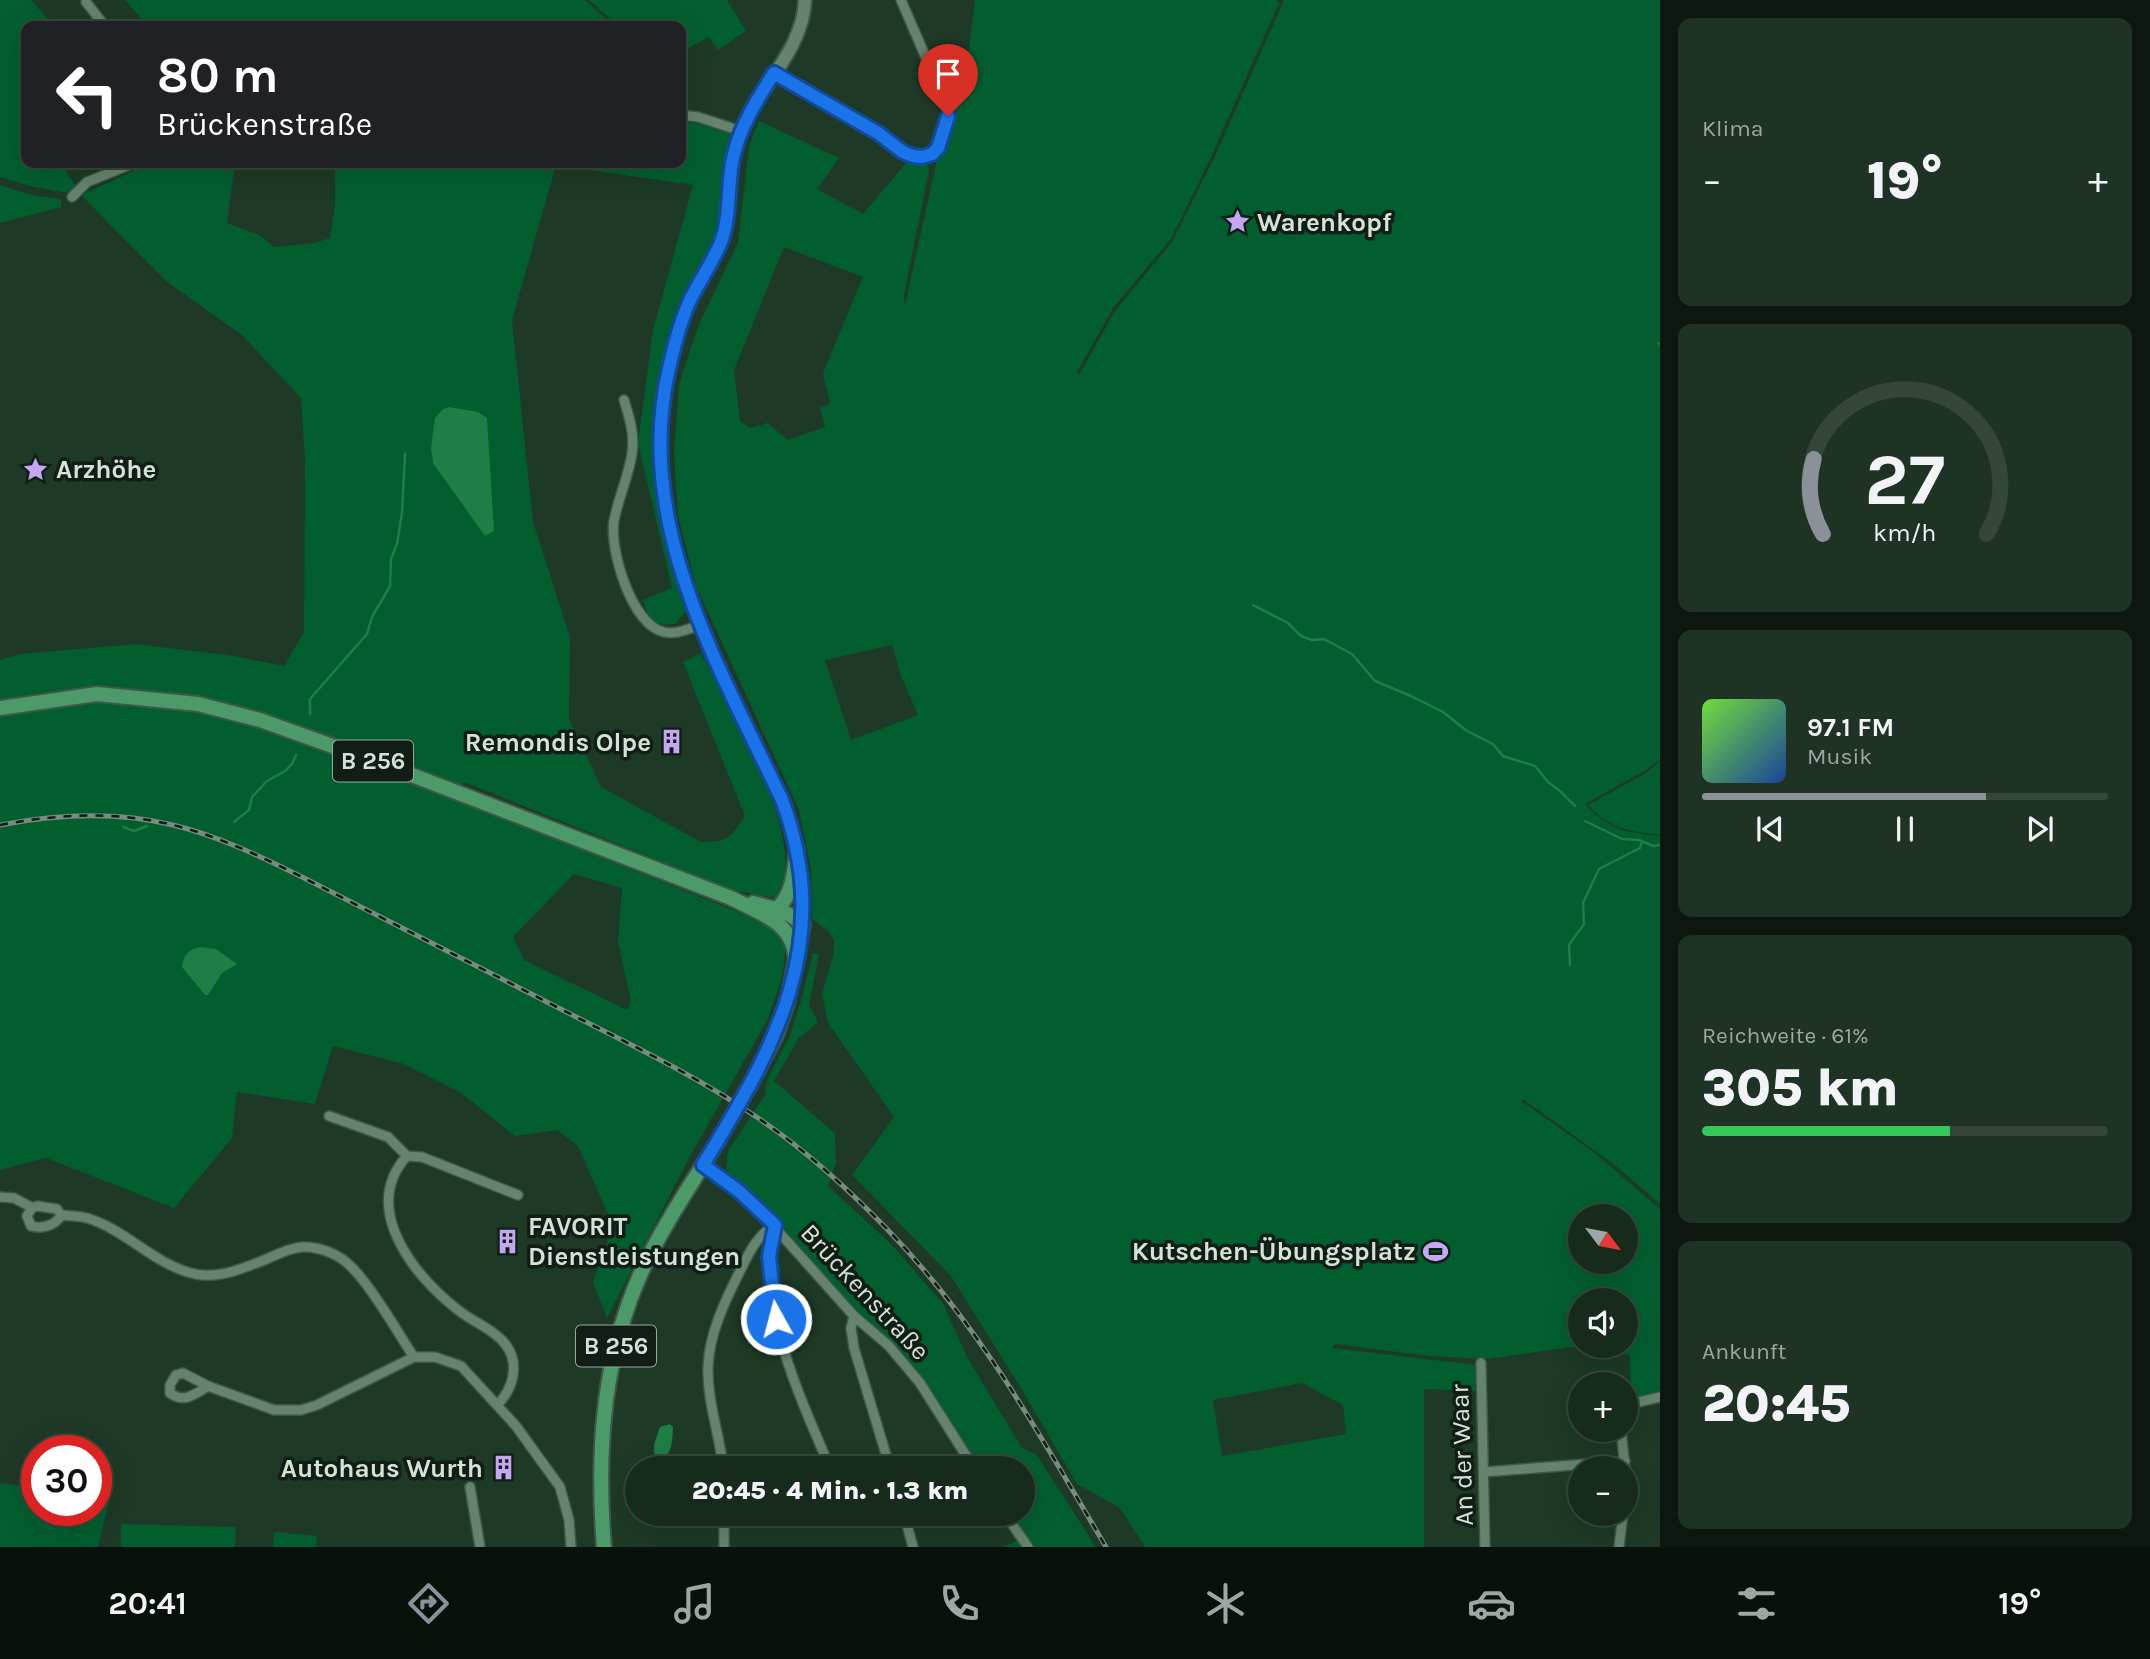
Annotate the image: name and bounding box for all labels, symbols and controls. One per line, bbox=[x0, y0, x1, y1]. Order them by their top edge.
pin bbox=[918, 44, 978, 116]
text: 80 m bbox=[157, 47, 279, 104]
icon: left bbox=[42, 49, 133, 140]
icon: arrive bbox=[929, 55, 967, 93]
text: Brückenstraße bbox=[157, 106, 372, 143]
text: Klima bbox=[1702, 115, 1763, 142]
text: 19° bbox=[1867, 150, 1943, 211]
text: − bbox=[1702, 158, 1722, 203]
text: + bbox=[2088, 158, 2108, 203]
place label: Warenkopf bbox=[1257, 207, 1392, 238]
place icon: Warenkopf bbox=[1223, 208, 1251, 236]
text: 27 bbox=[1865, 437, 1945, 522]
place label: Arzhöhe bbox=[56, 454, 156, 485]
place icon: Arzhöhe bbox=[22, 455, 50, 483]
text: km/h bbox=[1873, 517, 1937, 546]
text: 97.1 FM bbox=[1807, 712, 1894, 743]
place label: Remondis Olpe bbox=[465, 727, 651, 758]
building icon: Remondis Olpe bbox=[657, 728, 685, 756]
road number: B 256 bbox=[333, 740, 413, 782]
text: Musik bbox=[1807, 743, 1872, 770]
icon: previous bbox=[1751, 810, 1789, 848]
icon: pause bbox=[1886, 810, 1924, 848]
icon: next bbox=[2021, 810, 2059, 848]
text: Reichweite · 61% bbox=[1702, 1022, 1869, 1049]
text: 305 km bbox=[1702, 1057, 1899, 1118]
north arrow bbox=[1568, 1204, 1638, 1274]
map controls bbox=[1568, 1204, 1638, 1526]
place label: FAVORIT Dienstleistungen bbox=[528, 1211, 740, 1272]
street label: Brückenstraße bbox=[794, 1217, 936, 1367]
building icon: FAVORIT Dienstleistungen bbox=[494, 1227, 522, 1255]
place label: Kutschen-Übungsplatz bbox=[1132, 1236, 1416, 1267]
sports icon: Kutschen-Übungsplatz bbox=[1422, 1237, 1450, 1265]
position arrow bbox=[739, 1282, 813, 1356]
button: sound bbox=[1568, 1288, 1638, 1358]
road number: B 256 bbox=[576, 1326, 656, 1366]
text: Ankunft bbox=[1702, 1338, 1786, 1365]
button: + bbox=[1568, 1372, 1638, 1442]
text: 20:45 bbox=[1702, 1373, 1850, 1434]
street label: An der Waar bbox=[1444, 1383, 1480, 1526]
speed limit sign: 30 bbox=[21, 1435, 112, 1526]
place label: Autohaus Wurth bbox=[281, 1453, 483, 1484]
building icon: Autohaus Wurth bbox=[489, 1454, 517, 1482]
button: − bbox=[1568, 1456, 1638, 1526]
text: 20:45 · 4 Min. · 1.3 km bbox=[692, 1475, 968, 1506]
icon: directions bbox=[404, 1579, 453, 1628]
icon: music bbox=[670, 1579, 719, 1628]
icon: phone bbox=[935, 1579, 984, 1628]
icon: climate bbox=[1201, 1579, 1250, 1628]
icon: car bbox=[1467, 1579, 1516, 1628]
icon: filters bbox=[1732, 1579, 1781, 1628]
text: 20:41 bbox=[108, 1585, 187, 1622]
text: 19° bbox=[1998, 1585, 2042, 1622]

